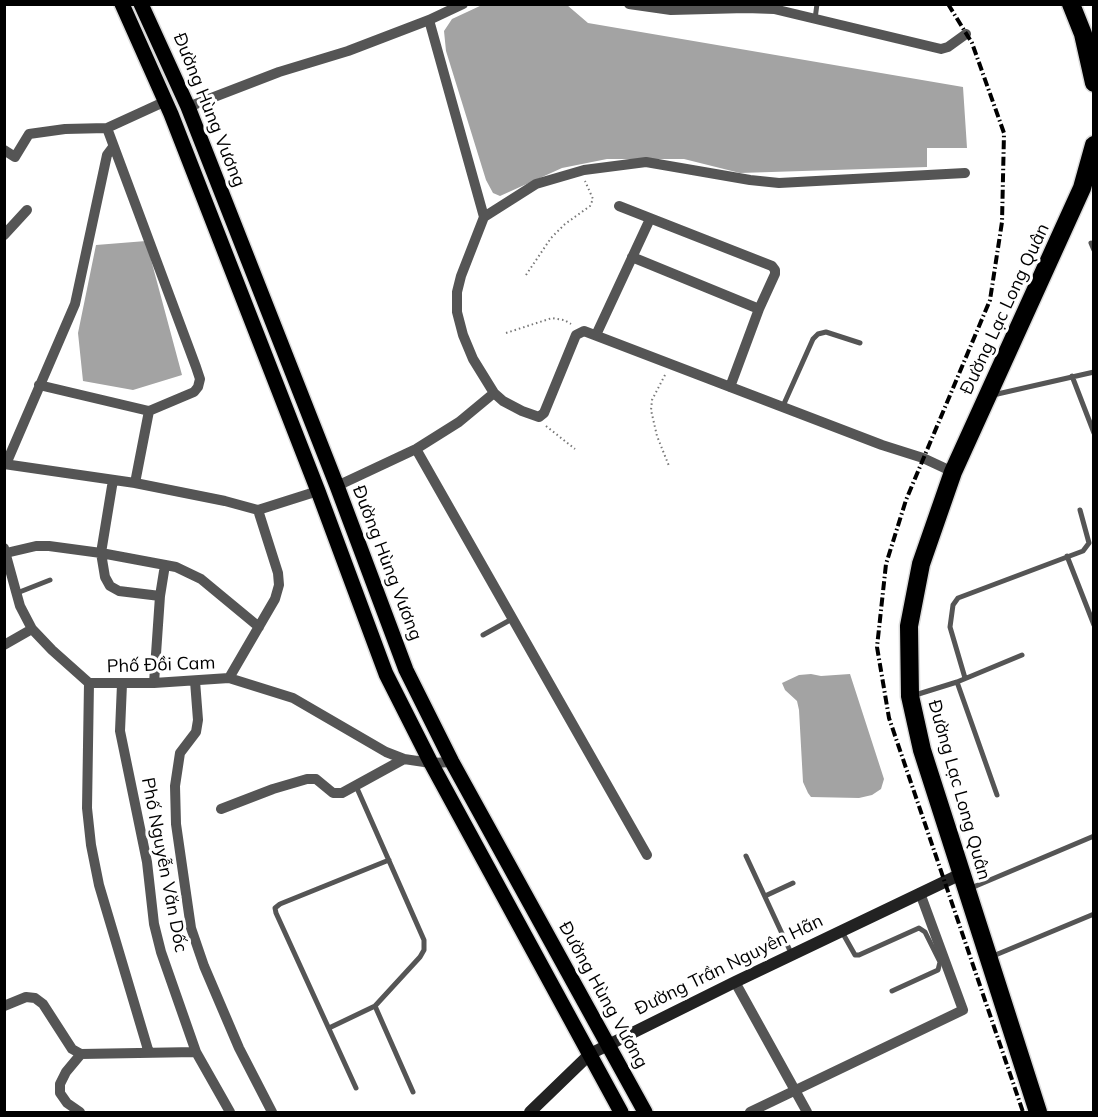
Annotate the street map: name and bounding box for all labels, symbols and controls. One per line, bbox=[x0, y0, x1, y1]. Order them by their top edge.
street label: Đường Hùng Vương bbox=[168, 30, 250, 190]
street label: Đường Lạc Long Quân bbox=[956, 220, 1054, 398]
street label: Đường Hùng Vương bbox=[347, 482, 427, 644]
street label: Phố Đồi Cam bbox=[106, 652, 216, 678]
street label: Đường Lạc Long Quân bbox=[923, 698, 995, 882]
street label: Phố Nguyễn Văn Dốc bbox=[136, 776, 192, 954]
street label: Đường Trần Nguyên Hãn bbox=[631, 910, 827, 1020]
street label: Đường Hùng Vương bbox=[554, 918, 652, 1072]

